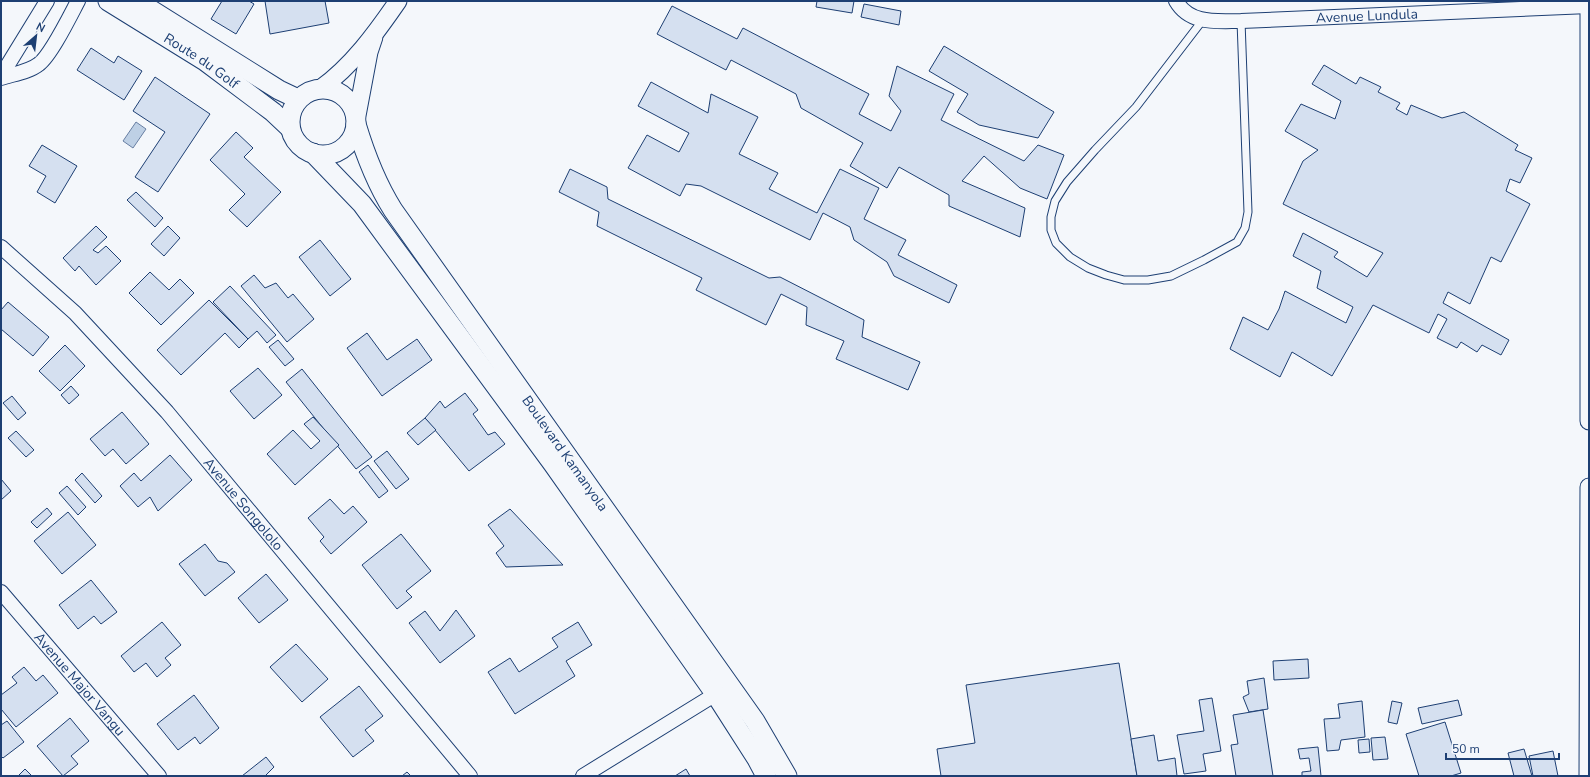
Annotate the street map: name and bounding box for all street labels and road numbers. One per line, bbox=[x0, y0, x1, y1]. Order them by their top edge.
street label: Avenue Lundula bbox=[1315, 4, 1418, 27]
street label: Route du Golf bbox=[160, 28, 243, 93]
street label: Boulevard Kamanyola bbox=[518, 392, 613, 515]
street label: Avenue Songololo bbox=[199, 454, 288, 555]
street label: Avenue Major Vangu bbox=[30, 628, 130, 740]

